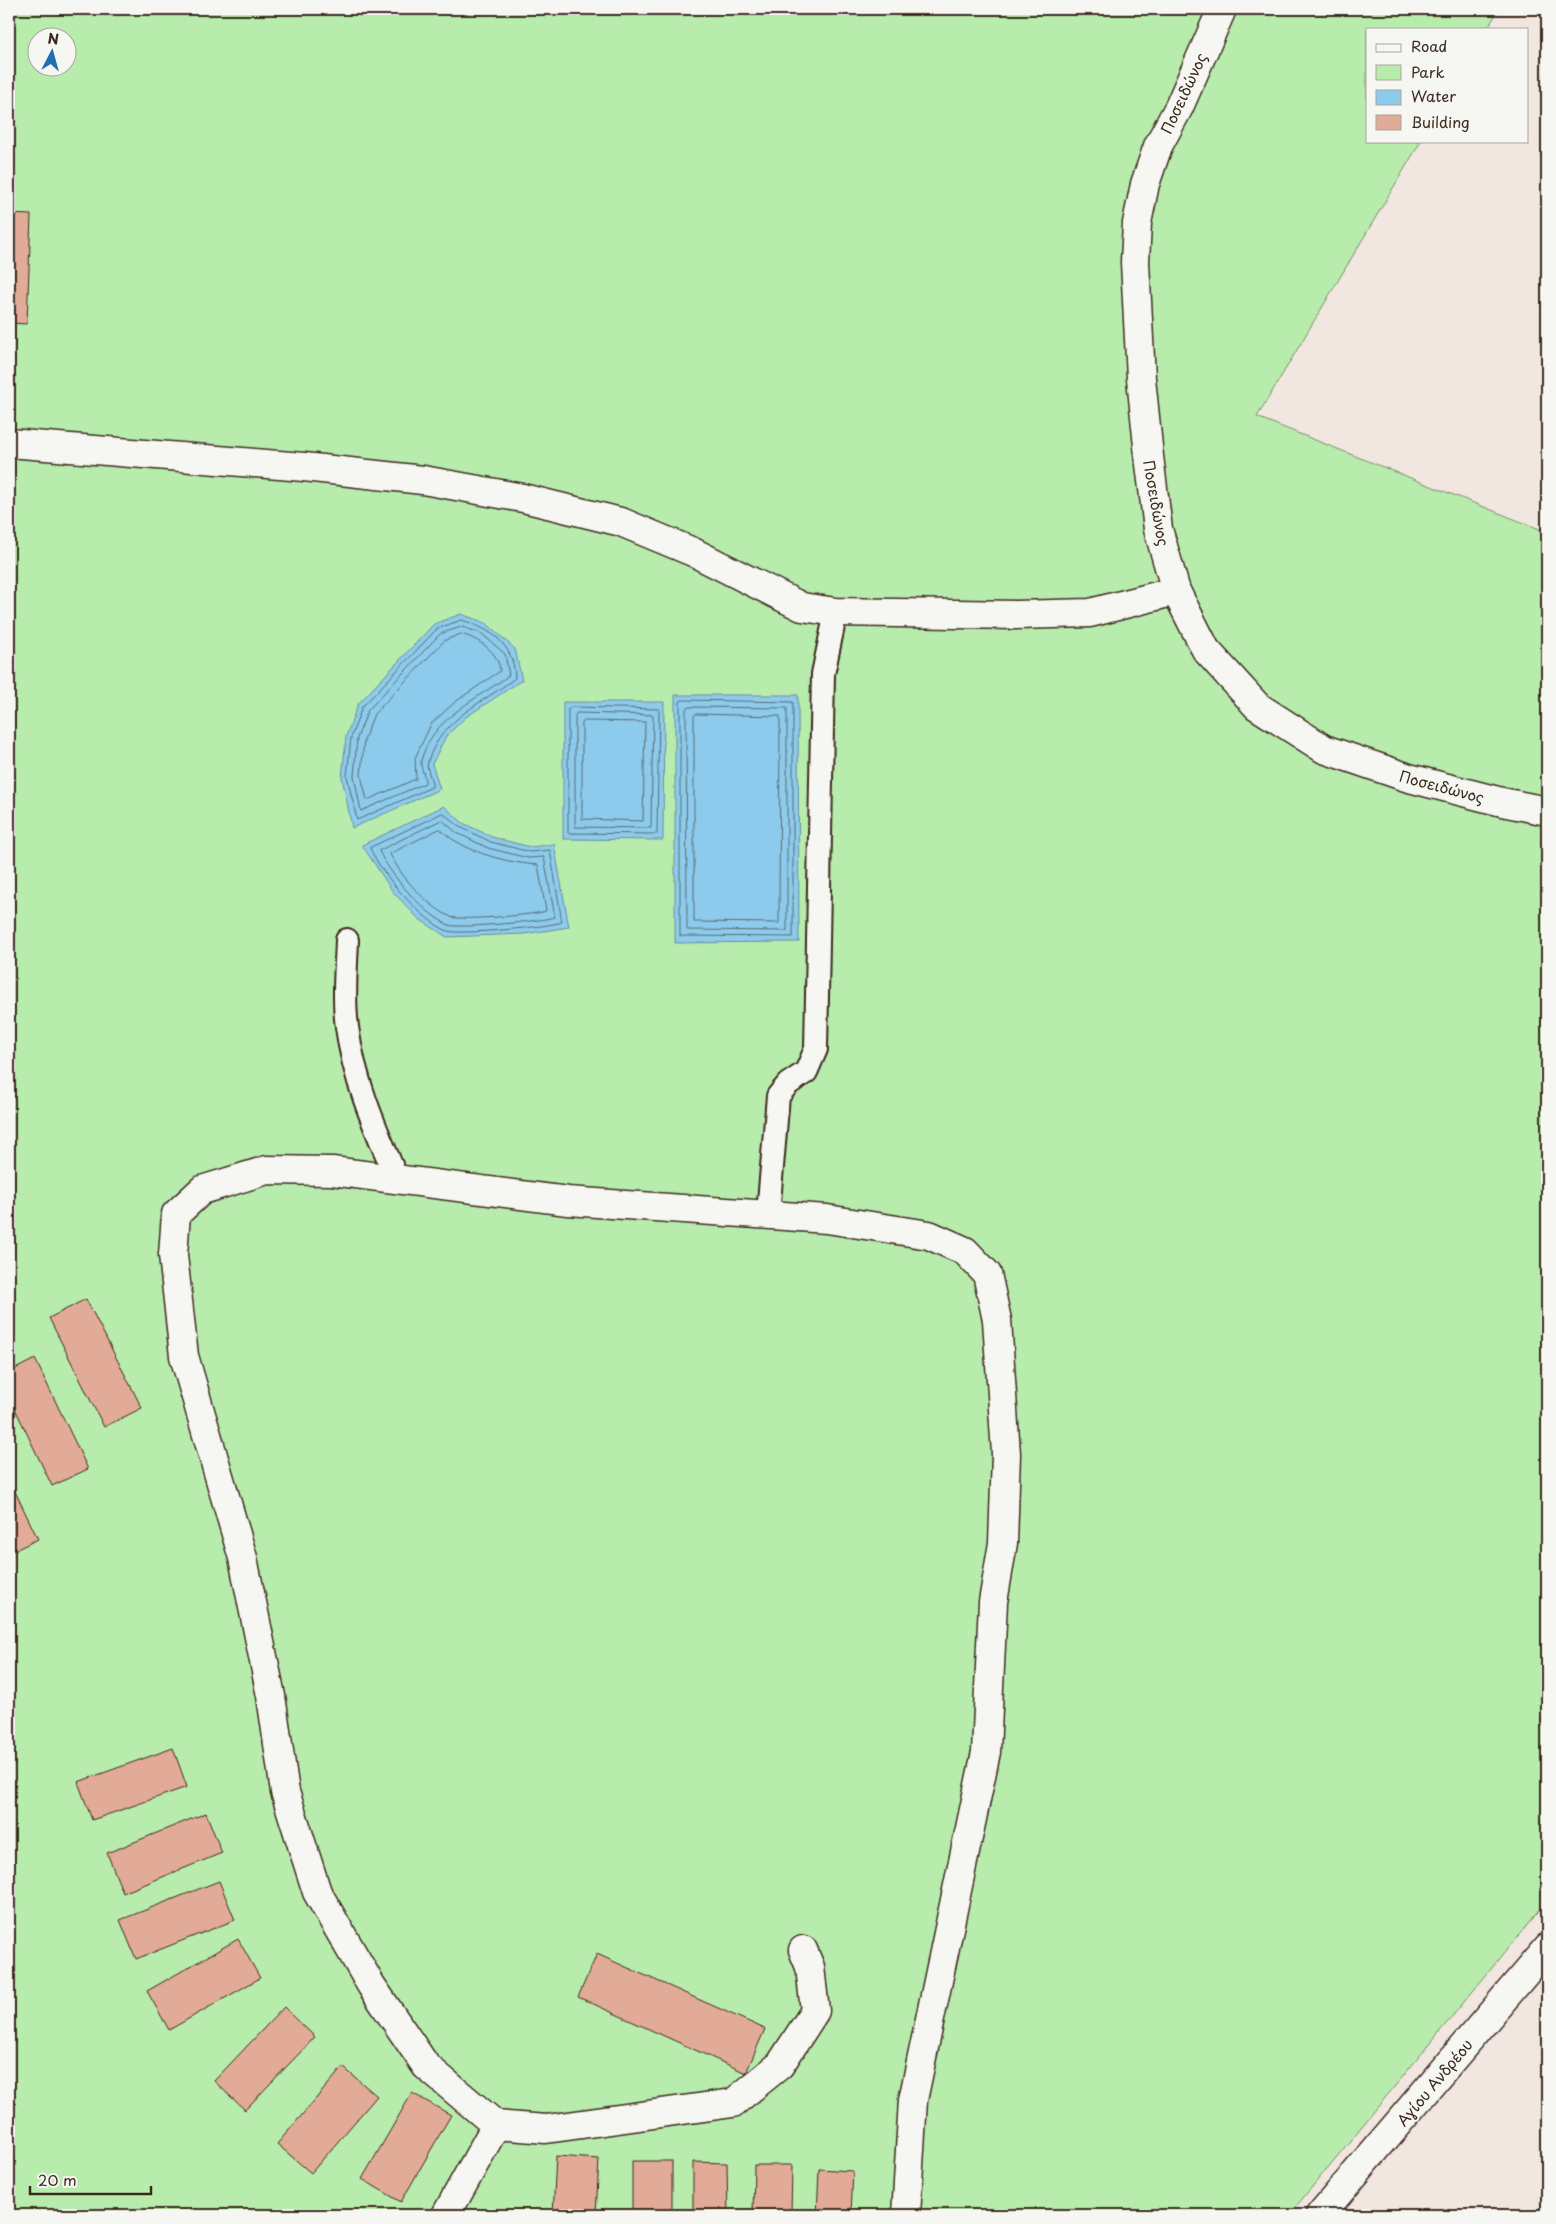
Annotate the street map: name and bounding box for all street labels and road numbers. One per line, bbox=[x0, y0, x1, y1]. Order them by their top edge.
street label: Ποσειδώνος bbox=[1154, 48, 1212, 137]
street label: Ποσειδώνος bbox=[1138, 458, 1176, 548]
street label: Ποσειδώνος bbox=[1397, 764, 1487, 808]
street label: Αγίου Ανδρέου bbox=[1391, 2033, 1477, 2131]

